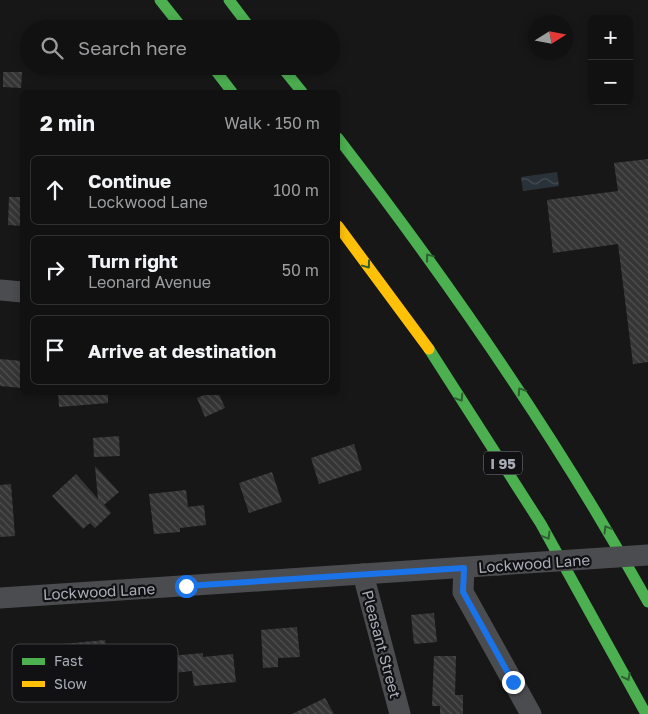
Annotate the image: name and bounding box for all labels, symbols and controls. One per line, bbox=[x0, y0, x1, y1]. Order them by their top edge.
north arrow bbox=[528, 15, 573, 60]
map controls bbox=[588, 15, 633, 105]
button: + bbox=[588, 15, 633, 60]
search box bbox=[20, 20, 340, 75]
icon: search bbox=[38, 34, 66, 62]
text: Search here bbox=[78, 36, 187, 59]
button: − bbox=[588, 60, 633, 105]
text: 2 min bbox=[40, 110, 95, 136]
text: Walk · 150 m bbox=[224, 113, 320, 133]
text: Continue bbox=[88, 169, 171, 192]
icon: ahead bbox=[41, 176, 69, 204]
text: 100 m bbox=[273, 180, 319, 200]
text: Lockwood Lane bbox=[88, 192, 208, 212]
text: Turn right bbox=[88, 249, 178, 272]
one-way arrow bbox=[426, 254, 434, 263]
icon: right bbox=[41, 256, 69, 284]
one-way arrow bbox=[361, 259, 370, 269]
text: 50 m bbox=[282, 260, 319, 280]
text: Leonard Avenue bbox=[88, 272, 211, 292]
icon: arrive bbox=[41, 336, 69, 364]
text: Arrive at destination bbox=[88, 339, 276, 362]
one-way arrow bbox=[518, 387, 528, 396]
one-way arrow bbox=[454, 393, 464, 402]
road number: I 95 bbox=[484, 452, 522, 474]
one-way arrow bbox=[603, 525, 613, 534]
one-way arrow bbox=[541, 530, 551, 539]
street label: Lockwood Lane bbox=[477, 550, 591, 576]
route start bbox=[175, 575, 198, 598]
street label: Lockwood Lane bbox=[42, 579, 156, 603]
street label: Pleasant Street bbox=[359, 588, 405, 700]
legend bbox=[12, 644, 178, 702]
text: Fast bbox=[54, 652, 83, 669]
route end bbox=[502, 671, 525, 694]
one-way arrow bbox=[621, 672, 631, 681]
text: Slow bbox=[54, 675, 87, 692]

